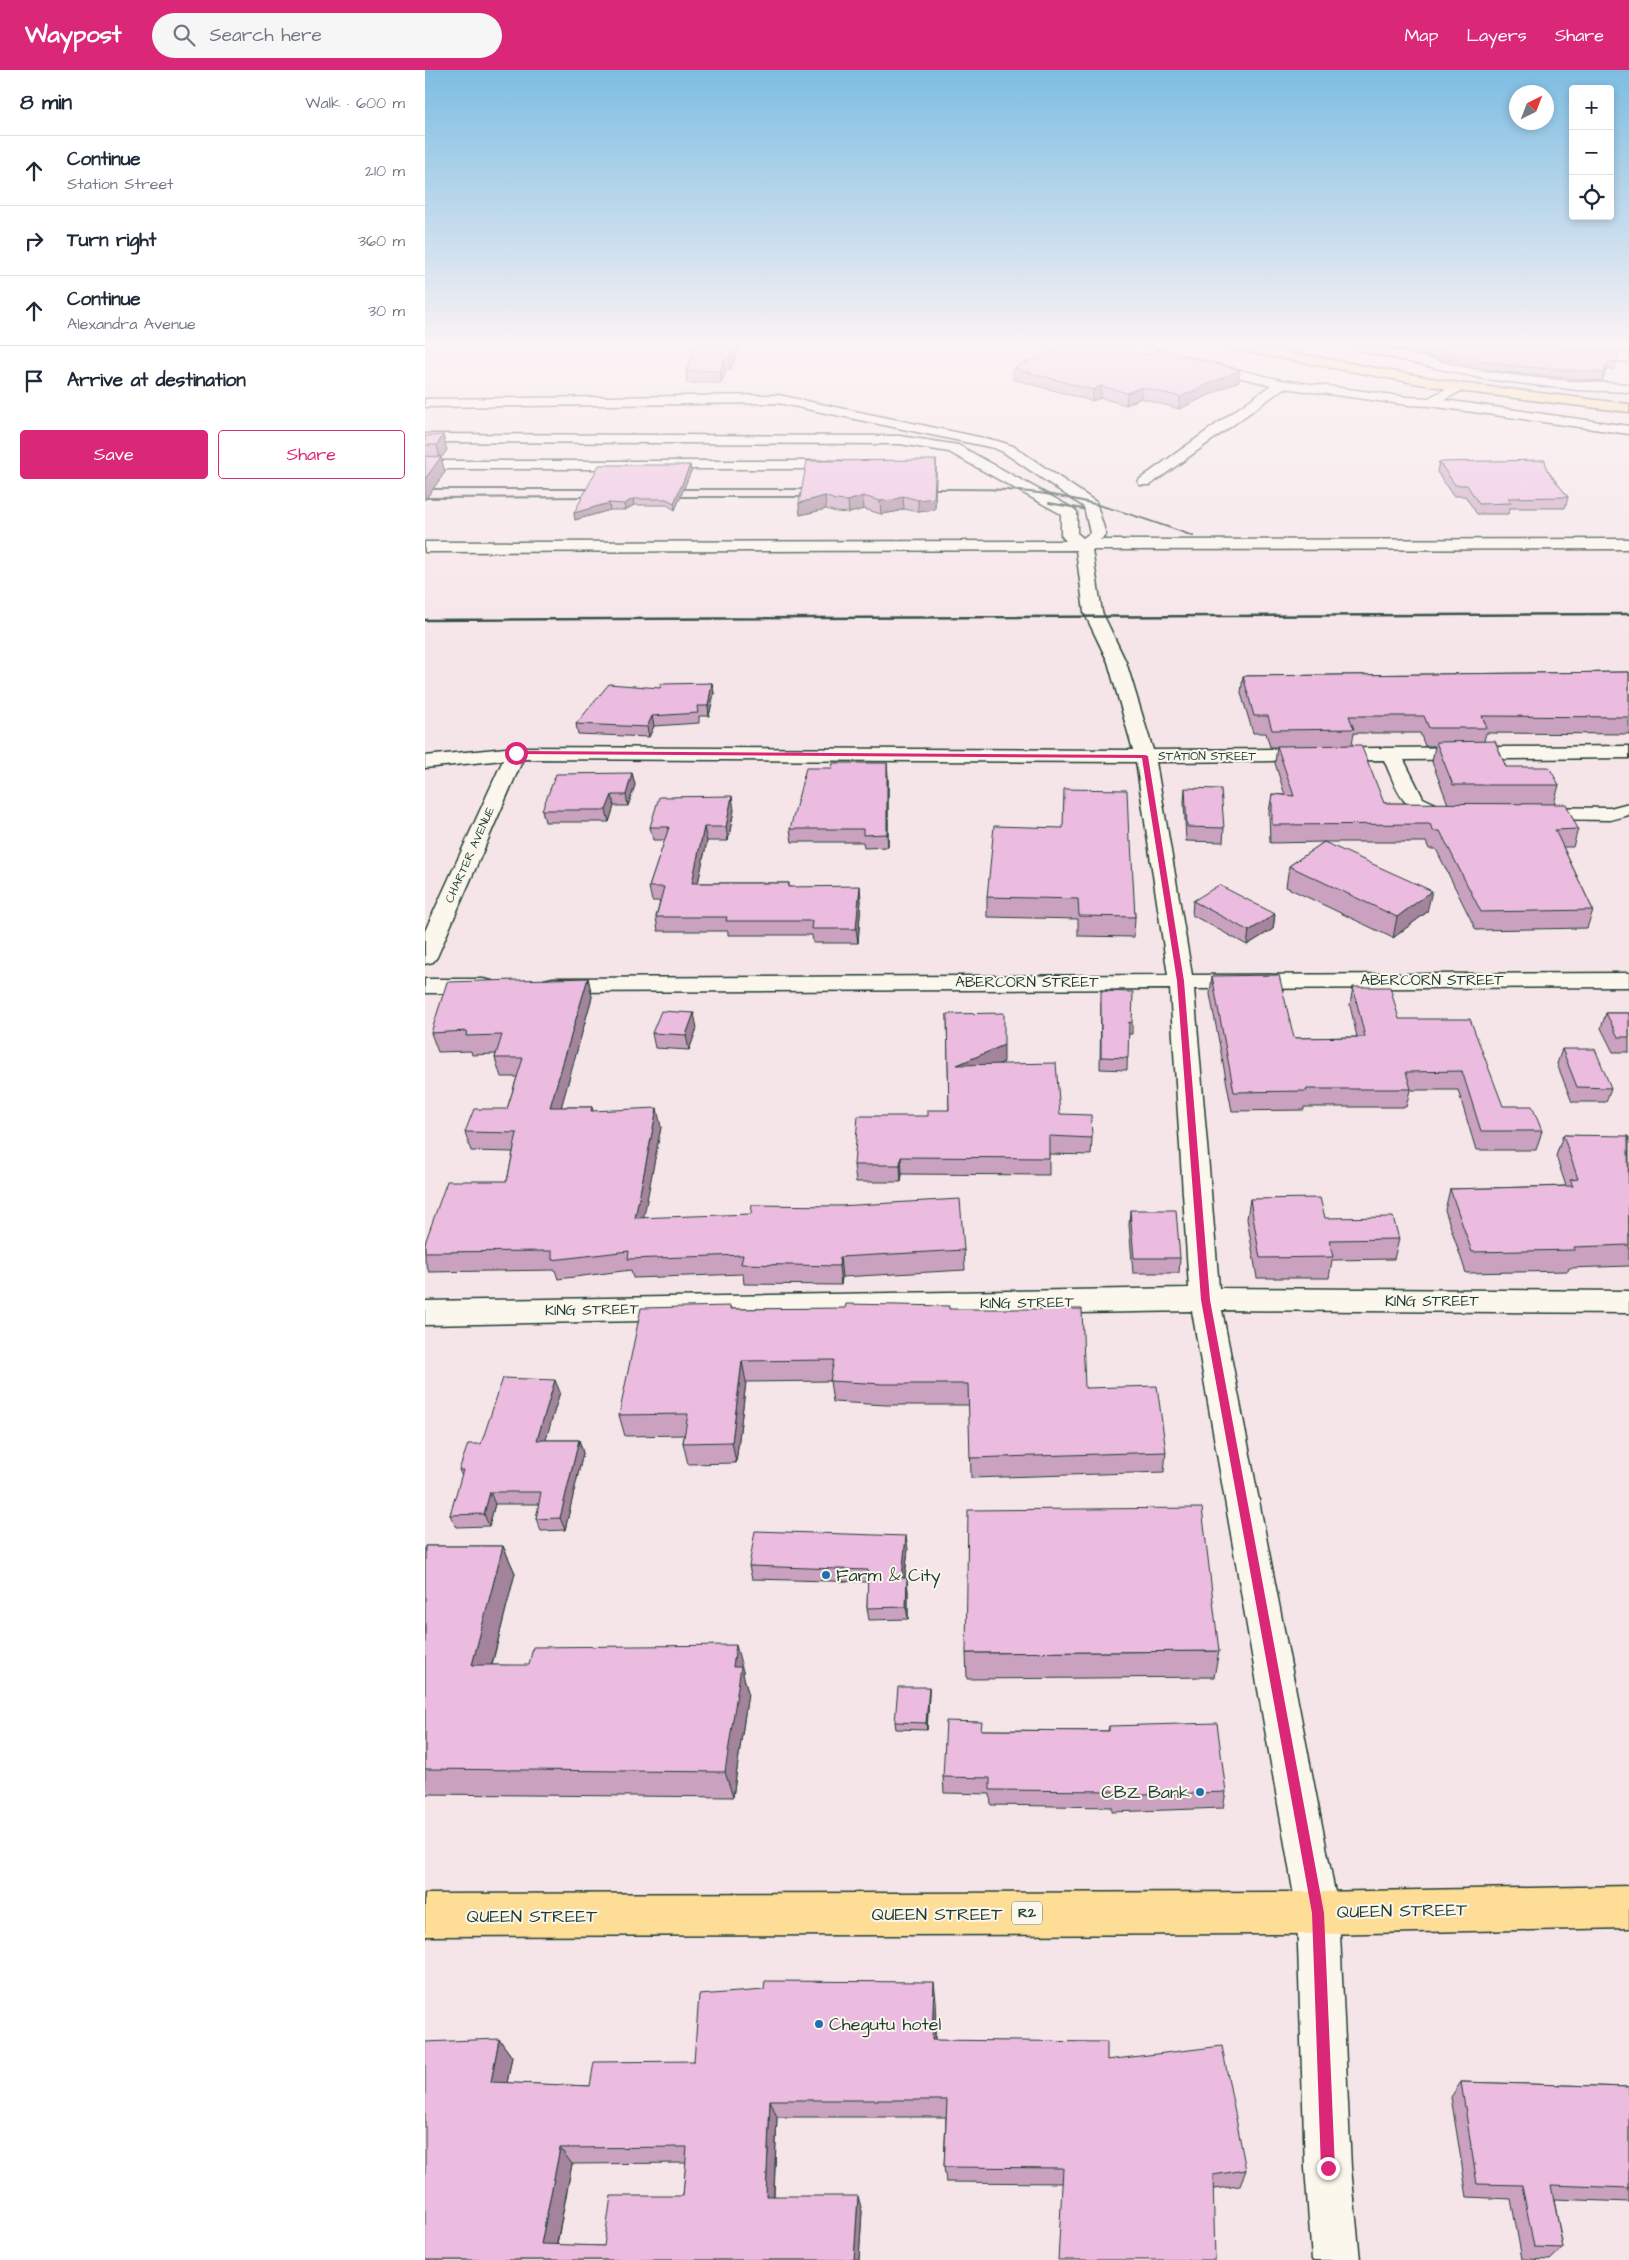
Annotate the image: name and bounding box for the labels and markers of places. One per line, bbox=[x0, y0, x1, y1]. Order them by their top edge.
place label: Farm & City bbox=[836, 1563, 941, 1589]
marker: Farm & City bbox=[820, 1569, 832, 1581]
place label: CBZ Bank bbox=[1101, 1780, 1190, 1805]
marker: CBZ Bank bbox=[1194, 1786, 1206, 1798]
place label: Chegutu hotel bbox=[829, 2012, 941, 2038]
marker: Chegutu hotel bbox=[813, 2018, 825, 2030]

